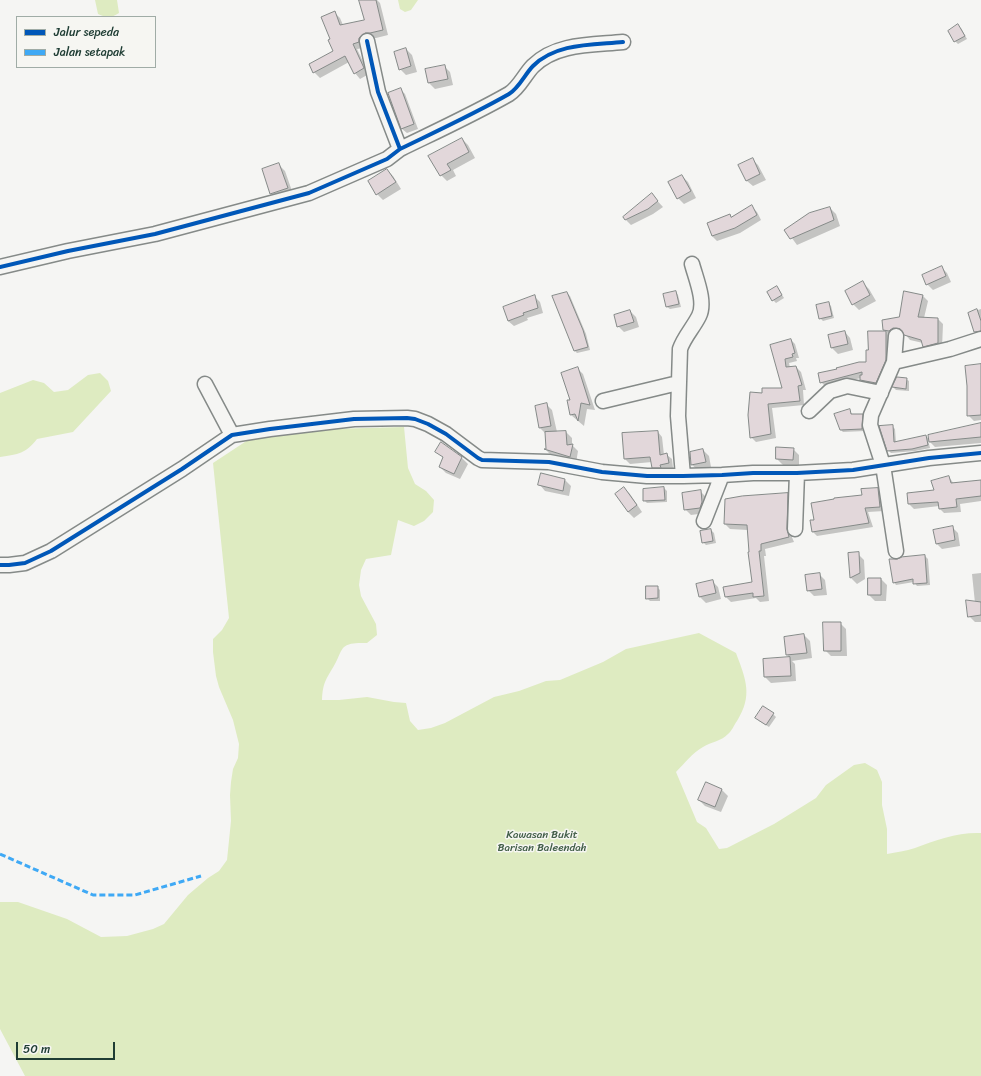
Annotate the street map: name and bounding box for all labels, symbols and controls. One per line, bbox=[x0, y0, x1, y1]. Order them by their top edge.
legend bbox=[16, 16, 156, 68]
text: Jalur sepeda bbox=[54, 21, 119, 43]
text: Jalan setapak bbox=[54, 41, 125, 63]
park label: Kawasan Bukit Barisan Baleendah bbox=[498, 828, 586, 854]
scale bar bbox=[18, 1034, 117, 1060]
text: 50 m bbox=[23, 1038, 50, 1060]

